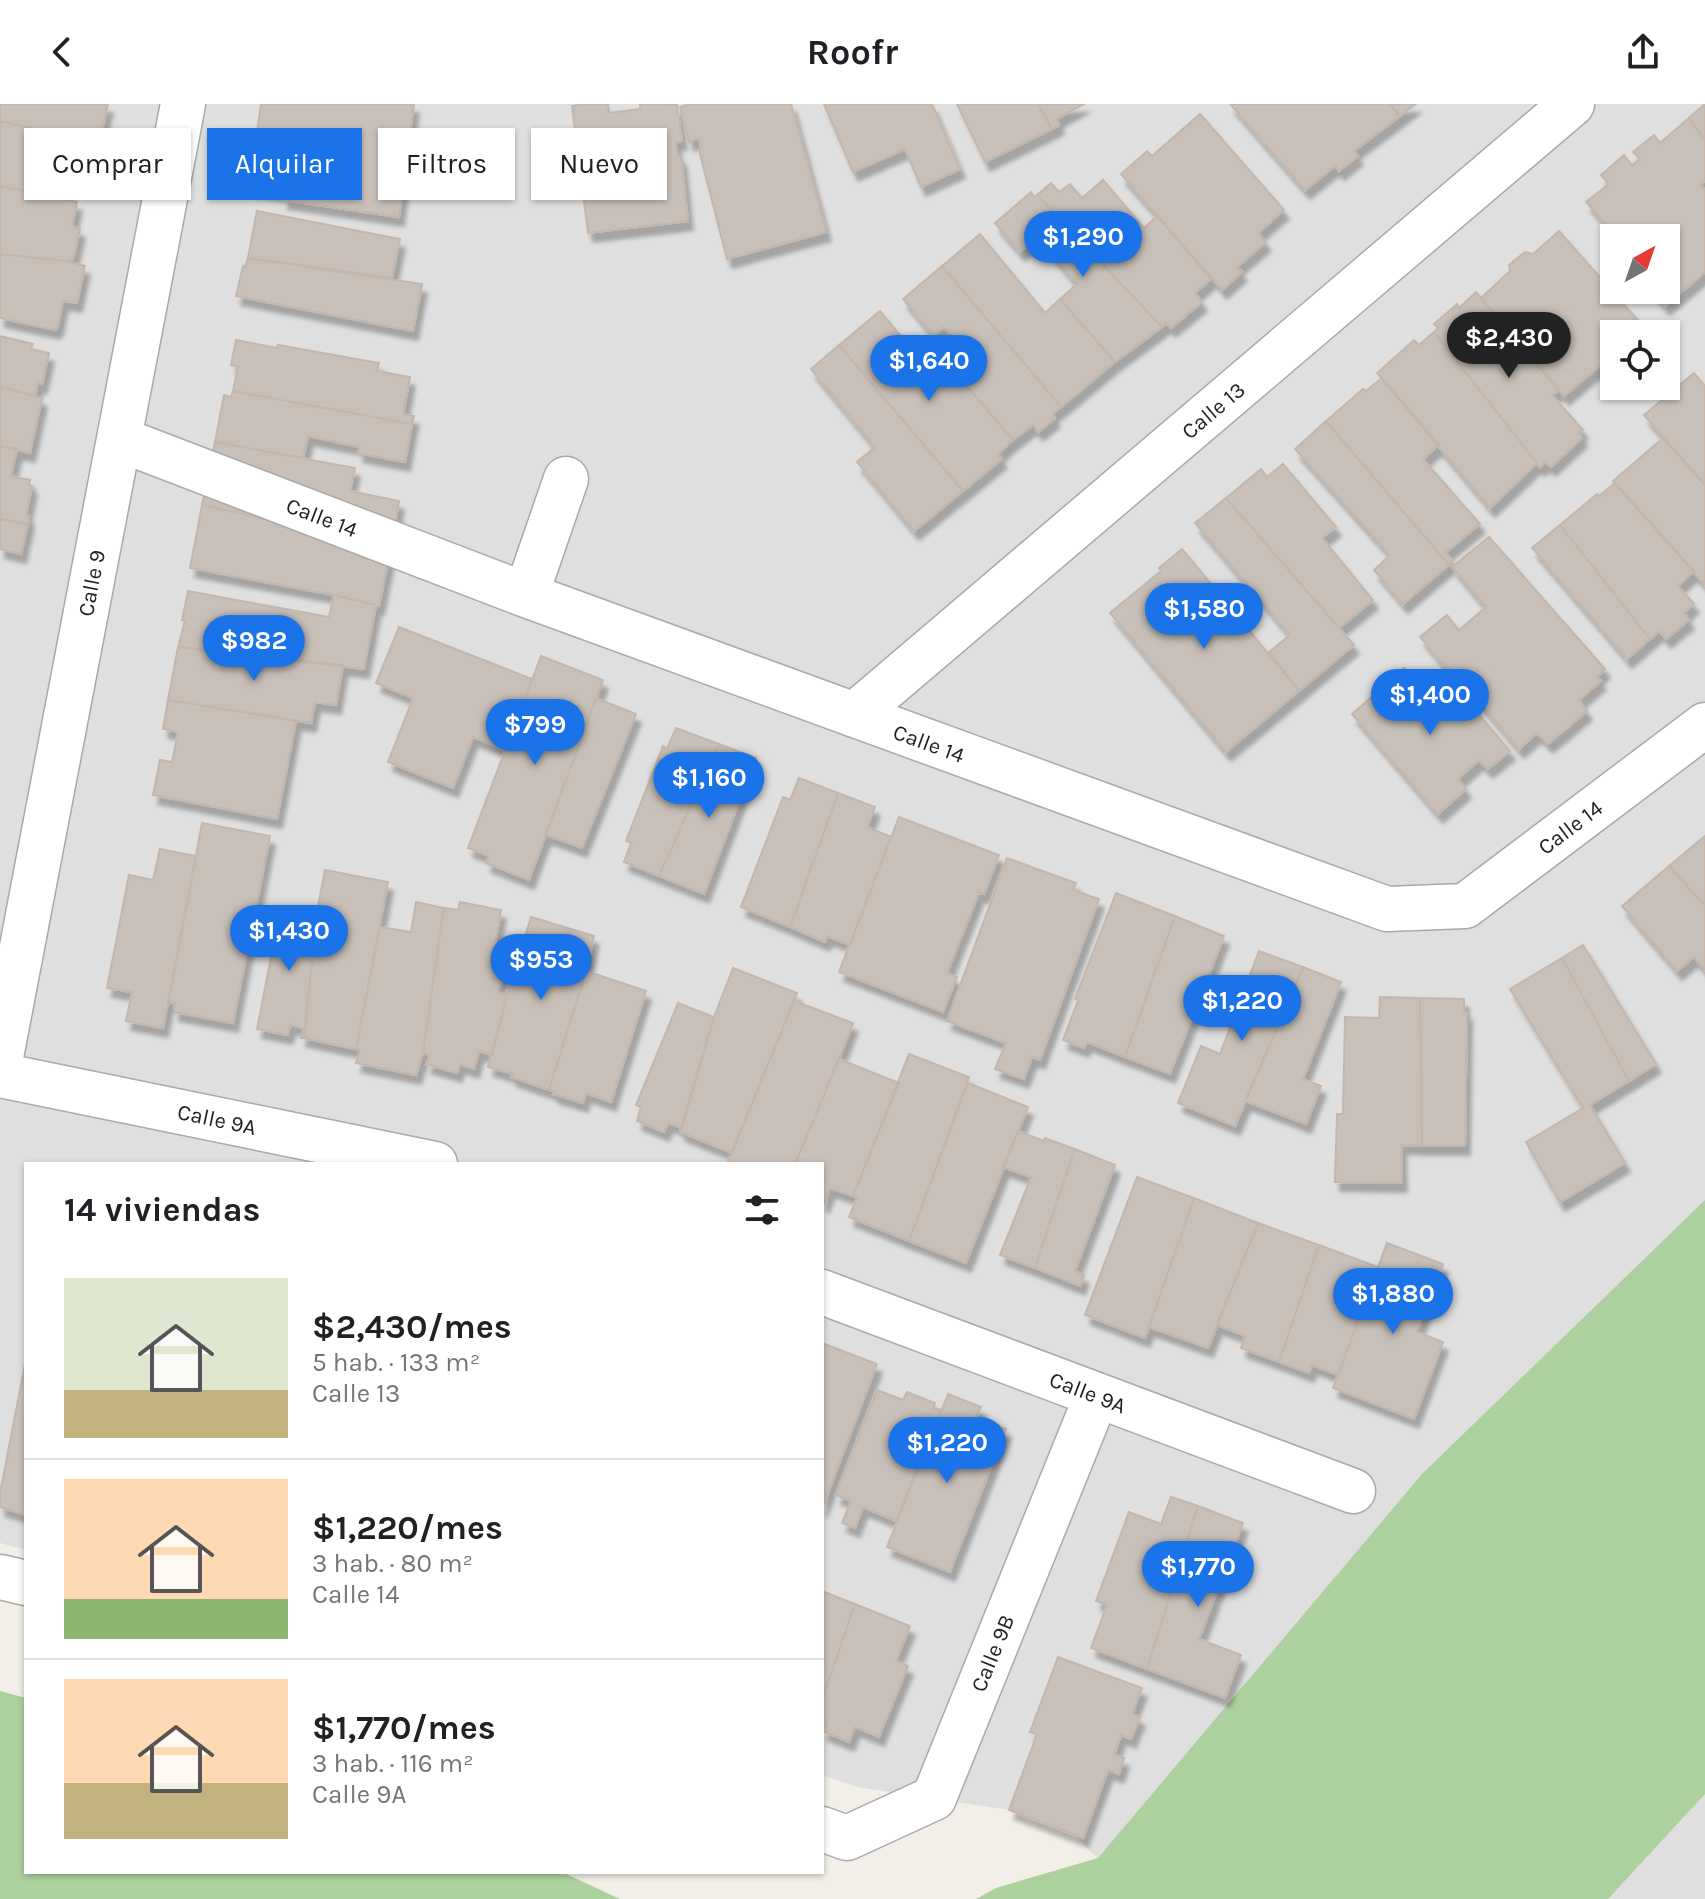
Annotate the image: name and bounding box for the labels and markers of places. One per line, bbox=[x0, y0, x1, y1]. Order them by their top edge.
pin: $1,290 bbox=[1018, 211, 1148, 279]
pin: $2,430 bbox=[1444, 312, 1574, 380]
pin: $1,640 bbox=[864, 335, 994, 403]
pin: $1,580 bbox=[1139, 583, 1269, 651]
pin: $982 bbox=[207, 615, 301, 683]
pin: $1,400 bbox=[1365, 669, 1495, 737]
pin: $799 bbox=[488, 699, 582, 767]
pin: $1,160 bbox=[644, 752, 774, 820]
pin: $1,430 bbox=[224, 905, 354, 973]
pin: $953 bbox=[494, 934, 588, 1002]
pin: $1,220 bbox=[1177, 975, 1307, 1043]
pin: $1,880 bbox=[1328, 1268, 1458, 1336]
pin: $1,220 bbox=[882, 1417, 1012, 1485]
pin: $1,770 bbox=[1133, 1541, 1263, 1609]

